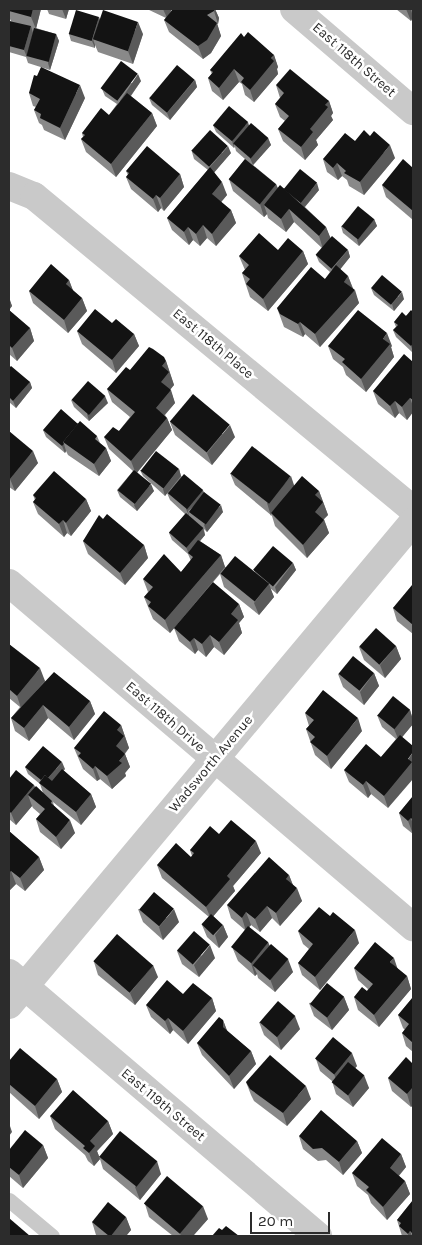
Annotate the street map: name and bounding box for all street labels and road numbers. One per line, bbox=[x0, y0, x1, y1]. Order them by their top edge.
street label: East 118th Street bbox=[309, 19, 399, 101]
street label: East 118th Place bbox=[169, 305, 257, 383]
street label: East 118th Drive bbox=[122, 678, 208, 756]
street label: Wadsworth Avenue bbox=[166, 712, 256, 816]
street label: East 119th Street bbox=[118, 1065, 208, 1145]

